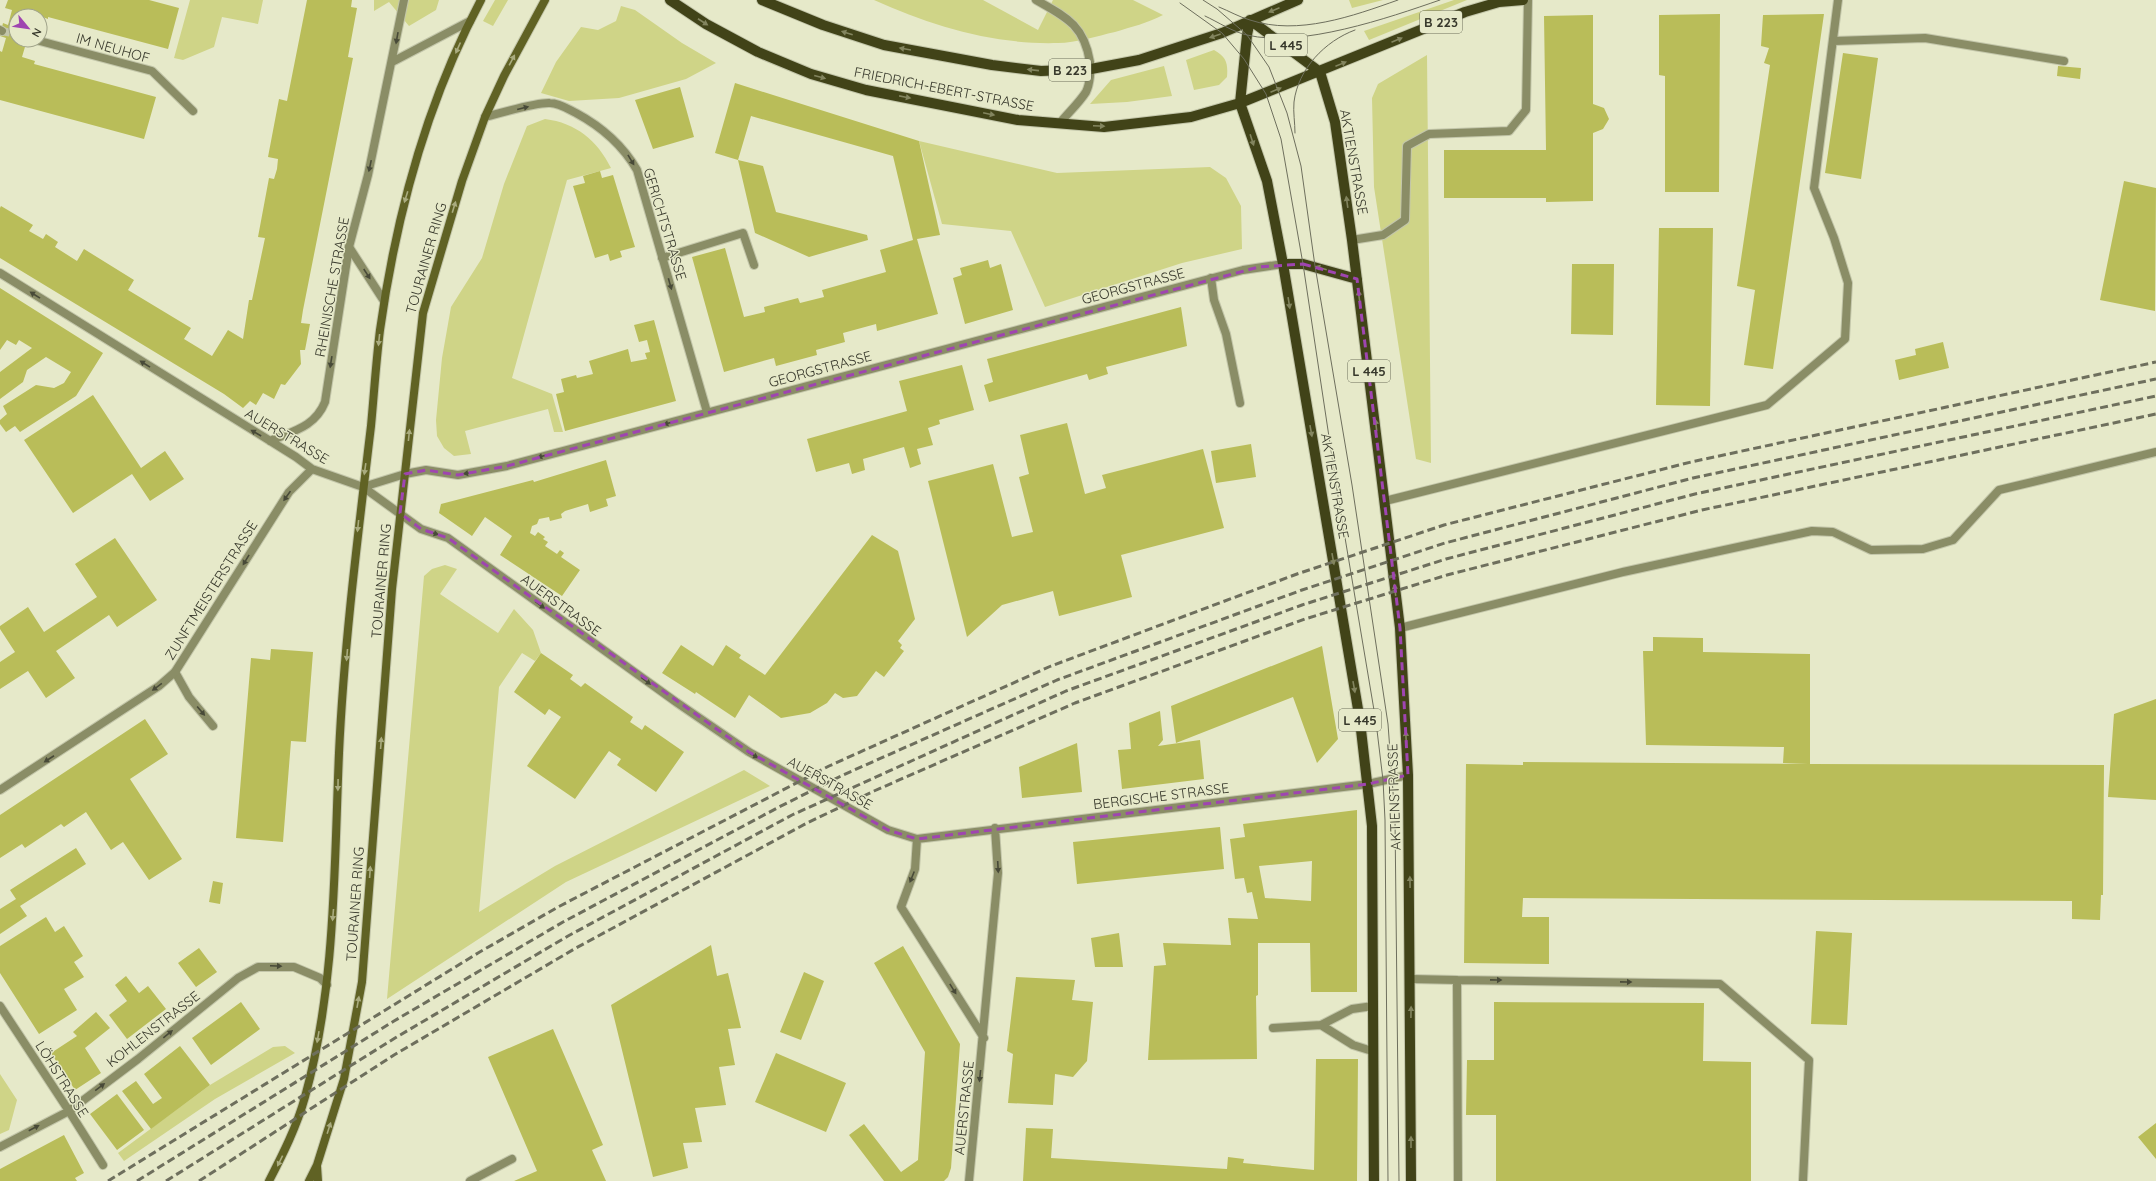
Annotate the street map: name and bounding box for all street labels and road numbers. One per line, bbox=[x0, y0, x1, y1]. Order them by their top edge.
road number: B 223 bbox=[1420, 11, 1462, 33]
street label: IM NEUHOF bbox=[74, 29, 152, 67]
road number: L 445 bbox=[1265, 34, 1307, 56]
road number: B 223 bbox=[1049, 59, 1091, 81]
street label: FRIEDRICH-EBERT-STRASSE bbox=[852, 63, 1036, 115]
street label: AKTIENSTRASSE bbox=[1336, 108, 1372, 216]
street label: GERICHTSTRASSE bbox=[639, 166, 691, 282]
street label: TOURAINER RING bbox=[402, 200, 450, 316]
street label: RHEINISCHE STRASSE bbox=[311, 216, 353, 358]
street label: GEORGSTRASSE bbox=[1080, 264, 1186, 308]
street label: GEORGSTRASSE bbox=[767, 347, 873, 391]
road number: L 445 bbox=[1348, 360, 1390, 382]
street label: AUERSTRASSE bbox=[242, 404, 332, 468]
street label: AKTIENSTRASSE bbox=[1317, 432, 1353, 540]
street label: ZUNFTMEISTERSTRASSE bbox=[161, 517, 261, 663]
street label: TOURAINER RING bbox=[367, 523, 395, 639]
street label: AUERSTRASSE bbox=[517, 570, 605, 640]
road number: L 445 bbox=[1339, 709, 1381, 731]
street label: AKTIENSTRASSE bbox=[1383, 743, 1405, 851]
street label: AUERSTRASSE bbox=[784, 752, 876, 814]
street label: BERGISCHE STRASSE bbox=[1092, 779, 1230, 813]
street label: TOURAINER RING bbox=[342, 846, 368, 962]
street label: KOHLENSTRASSE bbox=[103, 987, 203, 1071]
street label: LÖHSTRASSE bbox=[31, 1037, 93, 1121]
street label: AUERSTRASSE bbox=[950, 1060, 978, 1156]

